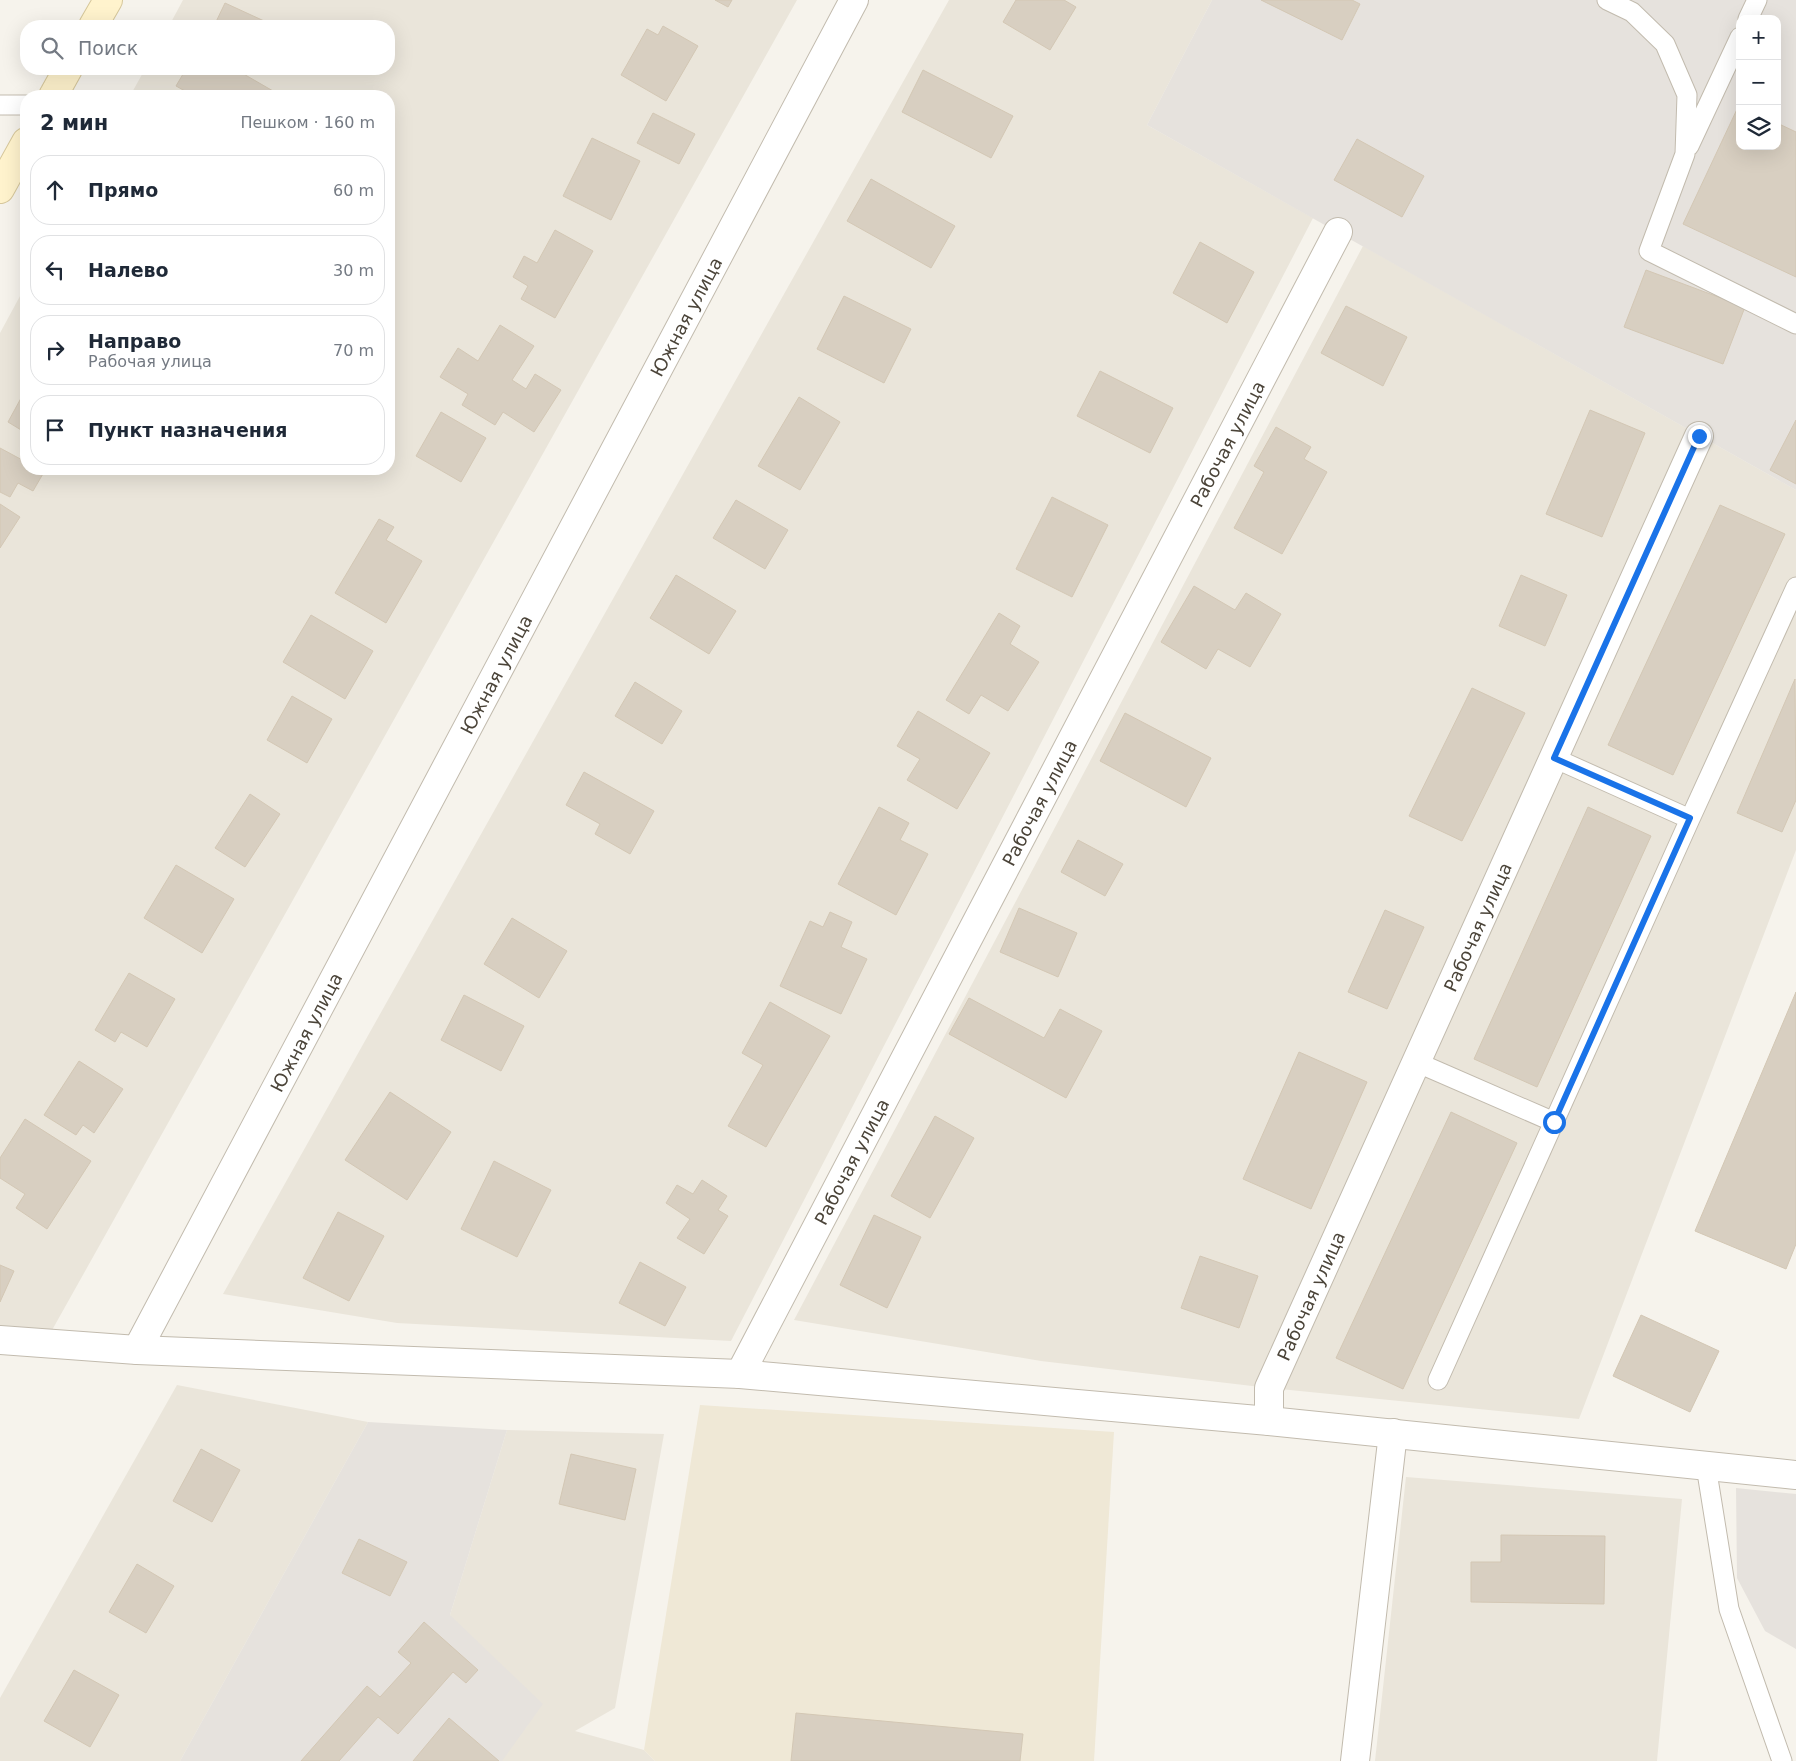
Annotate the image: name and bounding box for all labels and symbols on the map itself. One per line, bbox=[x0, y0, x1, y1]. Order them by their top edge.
street label: Южная улица bbox=[646, 253, 726, 380]
street label: Рабочая улица bbox=[1185, 377, 1269, 510]
route end bbox=[1688, 425, 1711, 448]
street label: Южная улица bbox=[456, 611, 536, 738]
street label: Рабочая улица bbox=[998, 736, 1081, 869]
street label: Рабочая улица bbox=[1439, 859, 1516, 995]
street label: Южная улица bbox=[266, 969, 346, 1095]
street label: Рабочая улица bbox=[810, 1095, 893, 1228]
route start bbox=[1543, 1111, 1566, 1134]
street label: Рабочая улица bbox=[1272, 1228, 1349, 1364]

